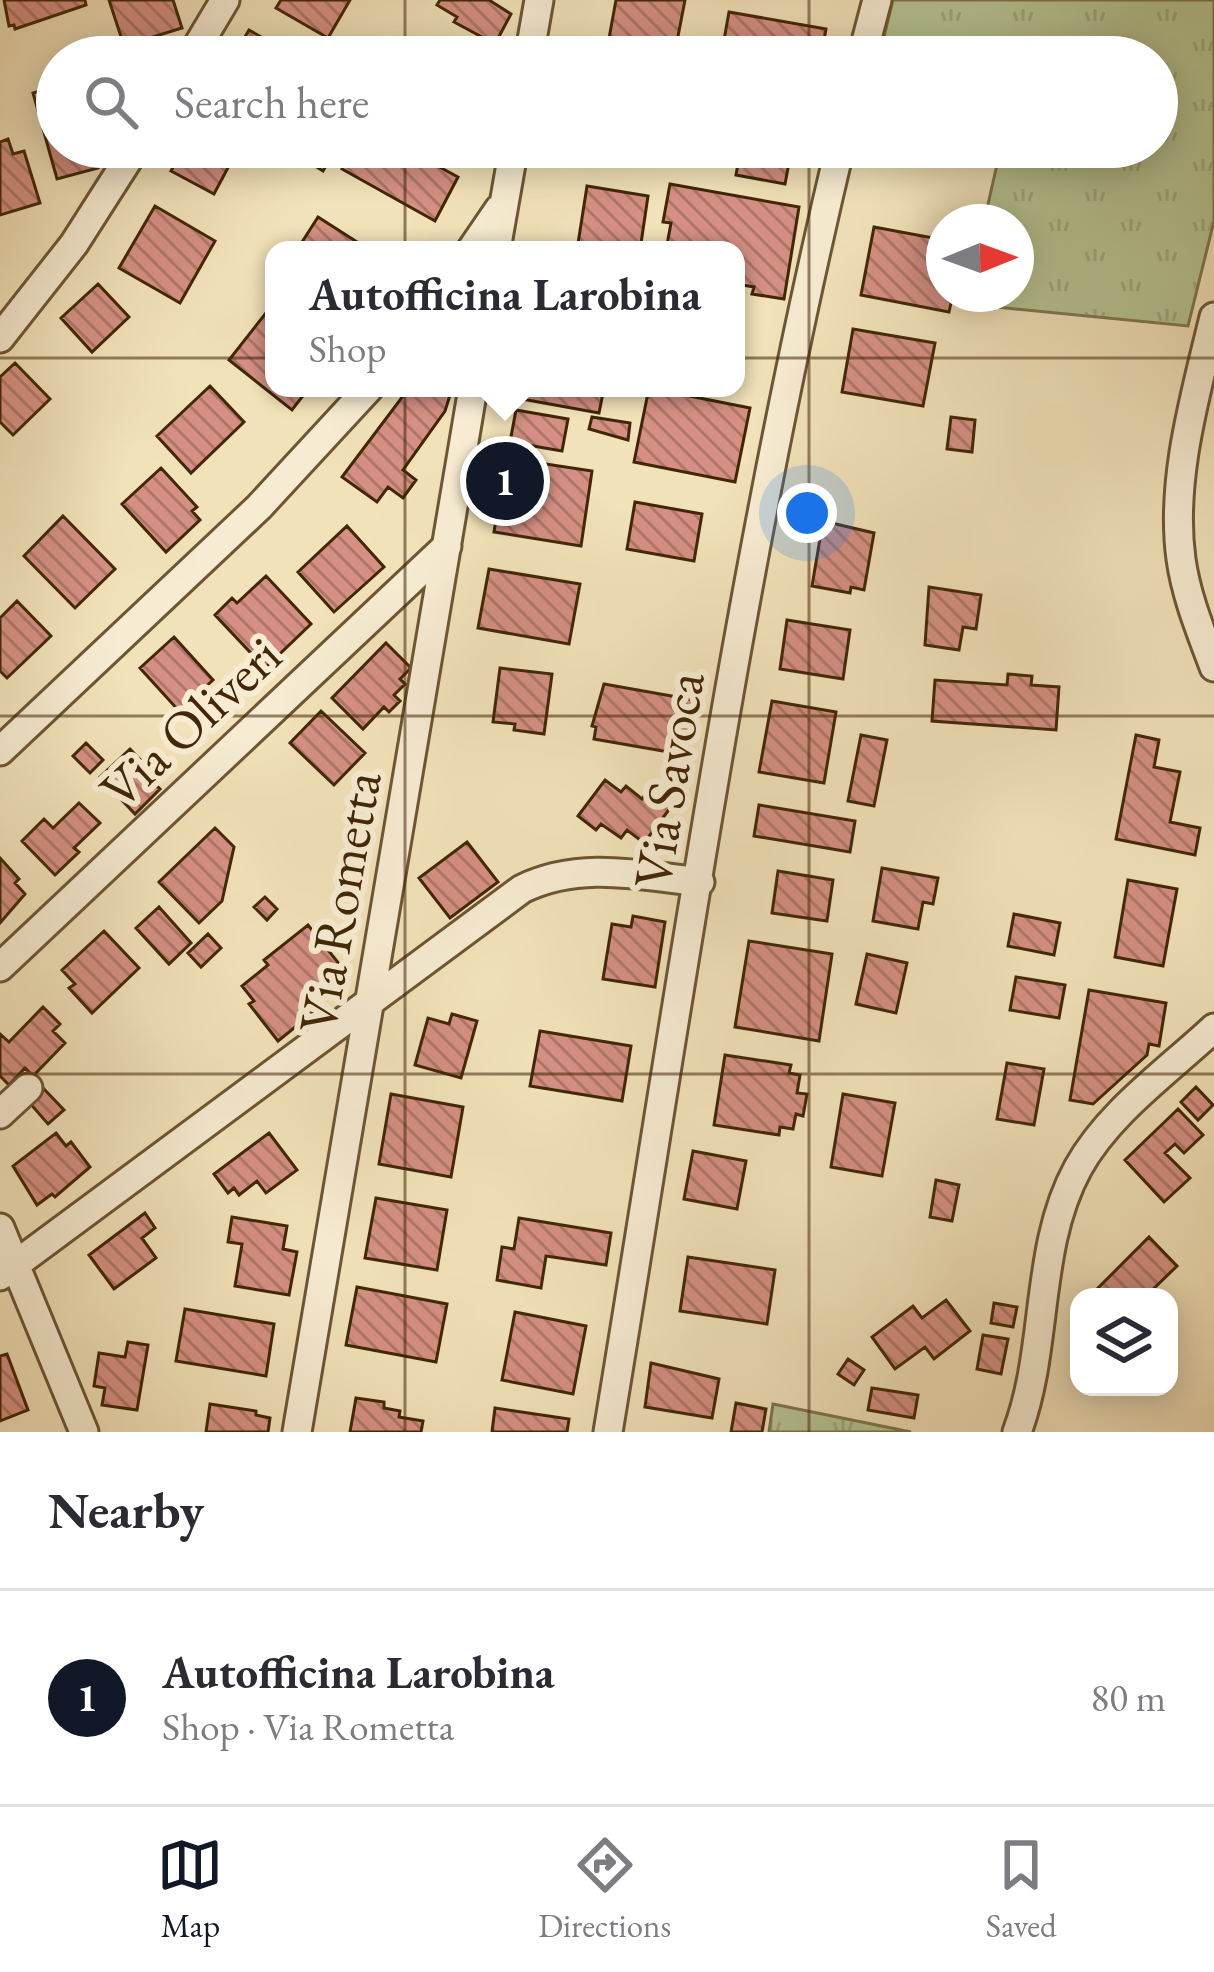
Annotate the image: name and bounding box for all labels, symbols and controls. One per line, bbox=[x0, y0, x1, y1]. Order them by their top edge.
search box bbox=[36, 36, 1178, 168]
icon: search bbox=[78, 69, 144, 135]
text: Search here bbox=[174, 73, 369, 131]
north arrow bbox=[926, 204, 1034, 312]
popup bbox=[265, 241, 745, 397]
text: Autofficina Larobina bbox=[309, 265, 701, 323]
text: Shop bbox=[309, 323, 386, 374]
pin: 1 bbox=[466, 436, 544, 526]
your location bbox=[777, 483, 837, 543]
street label: Via Oliveri bbox=[85, 620, 295, 824]
street label: Via Savoca bbox=[616, 666, 720, 893]
street label: Via Rometta bbox=[282, 765, 397, 1038]
map controls bbox=[1070, 1288, 1178, 1396]
button: layers bbox=[1070, 1288, 1178, 1396]
text: Nearby bbox=[48, 1477, 204, 1543]
text: Autofficina Larobina bbox=[162, 1643, 555, 1701]
text: 1 bbox=[77, 1672, 97, 1723]
text: 80 m bbox=[1090, 1672, 1166, 1723]
text: Shop · Via Rometta bbox=[162, 1701, 454, 1752]
tab: Map bbox=[157, 1832, 223, 1947]
tab: Directions bbox=[538, 1832, 671, 1947]
tab: Saved bbox=[986, 1832, 1057, 1947]

